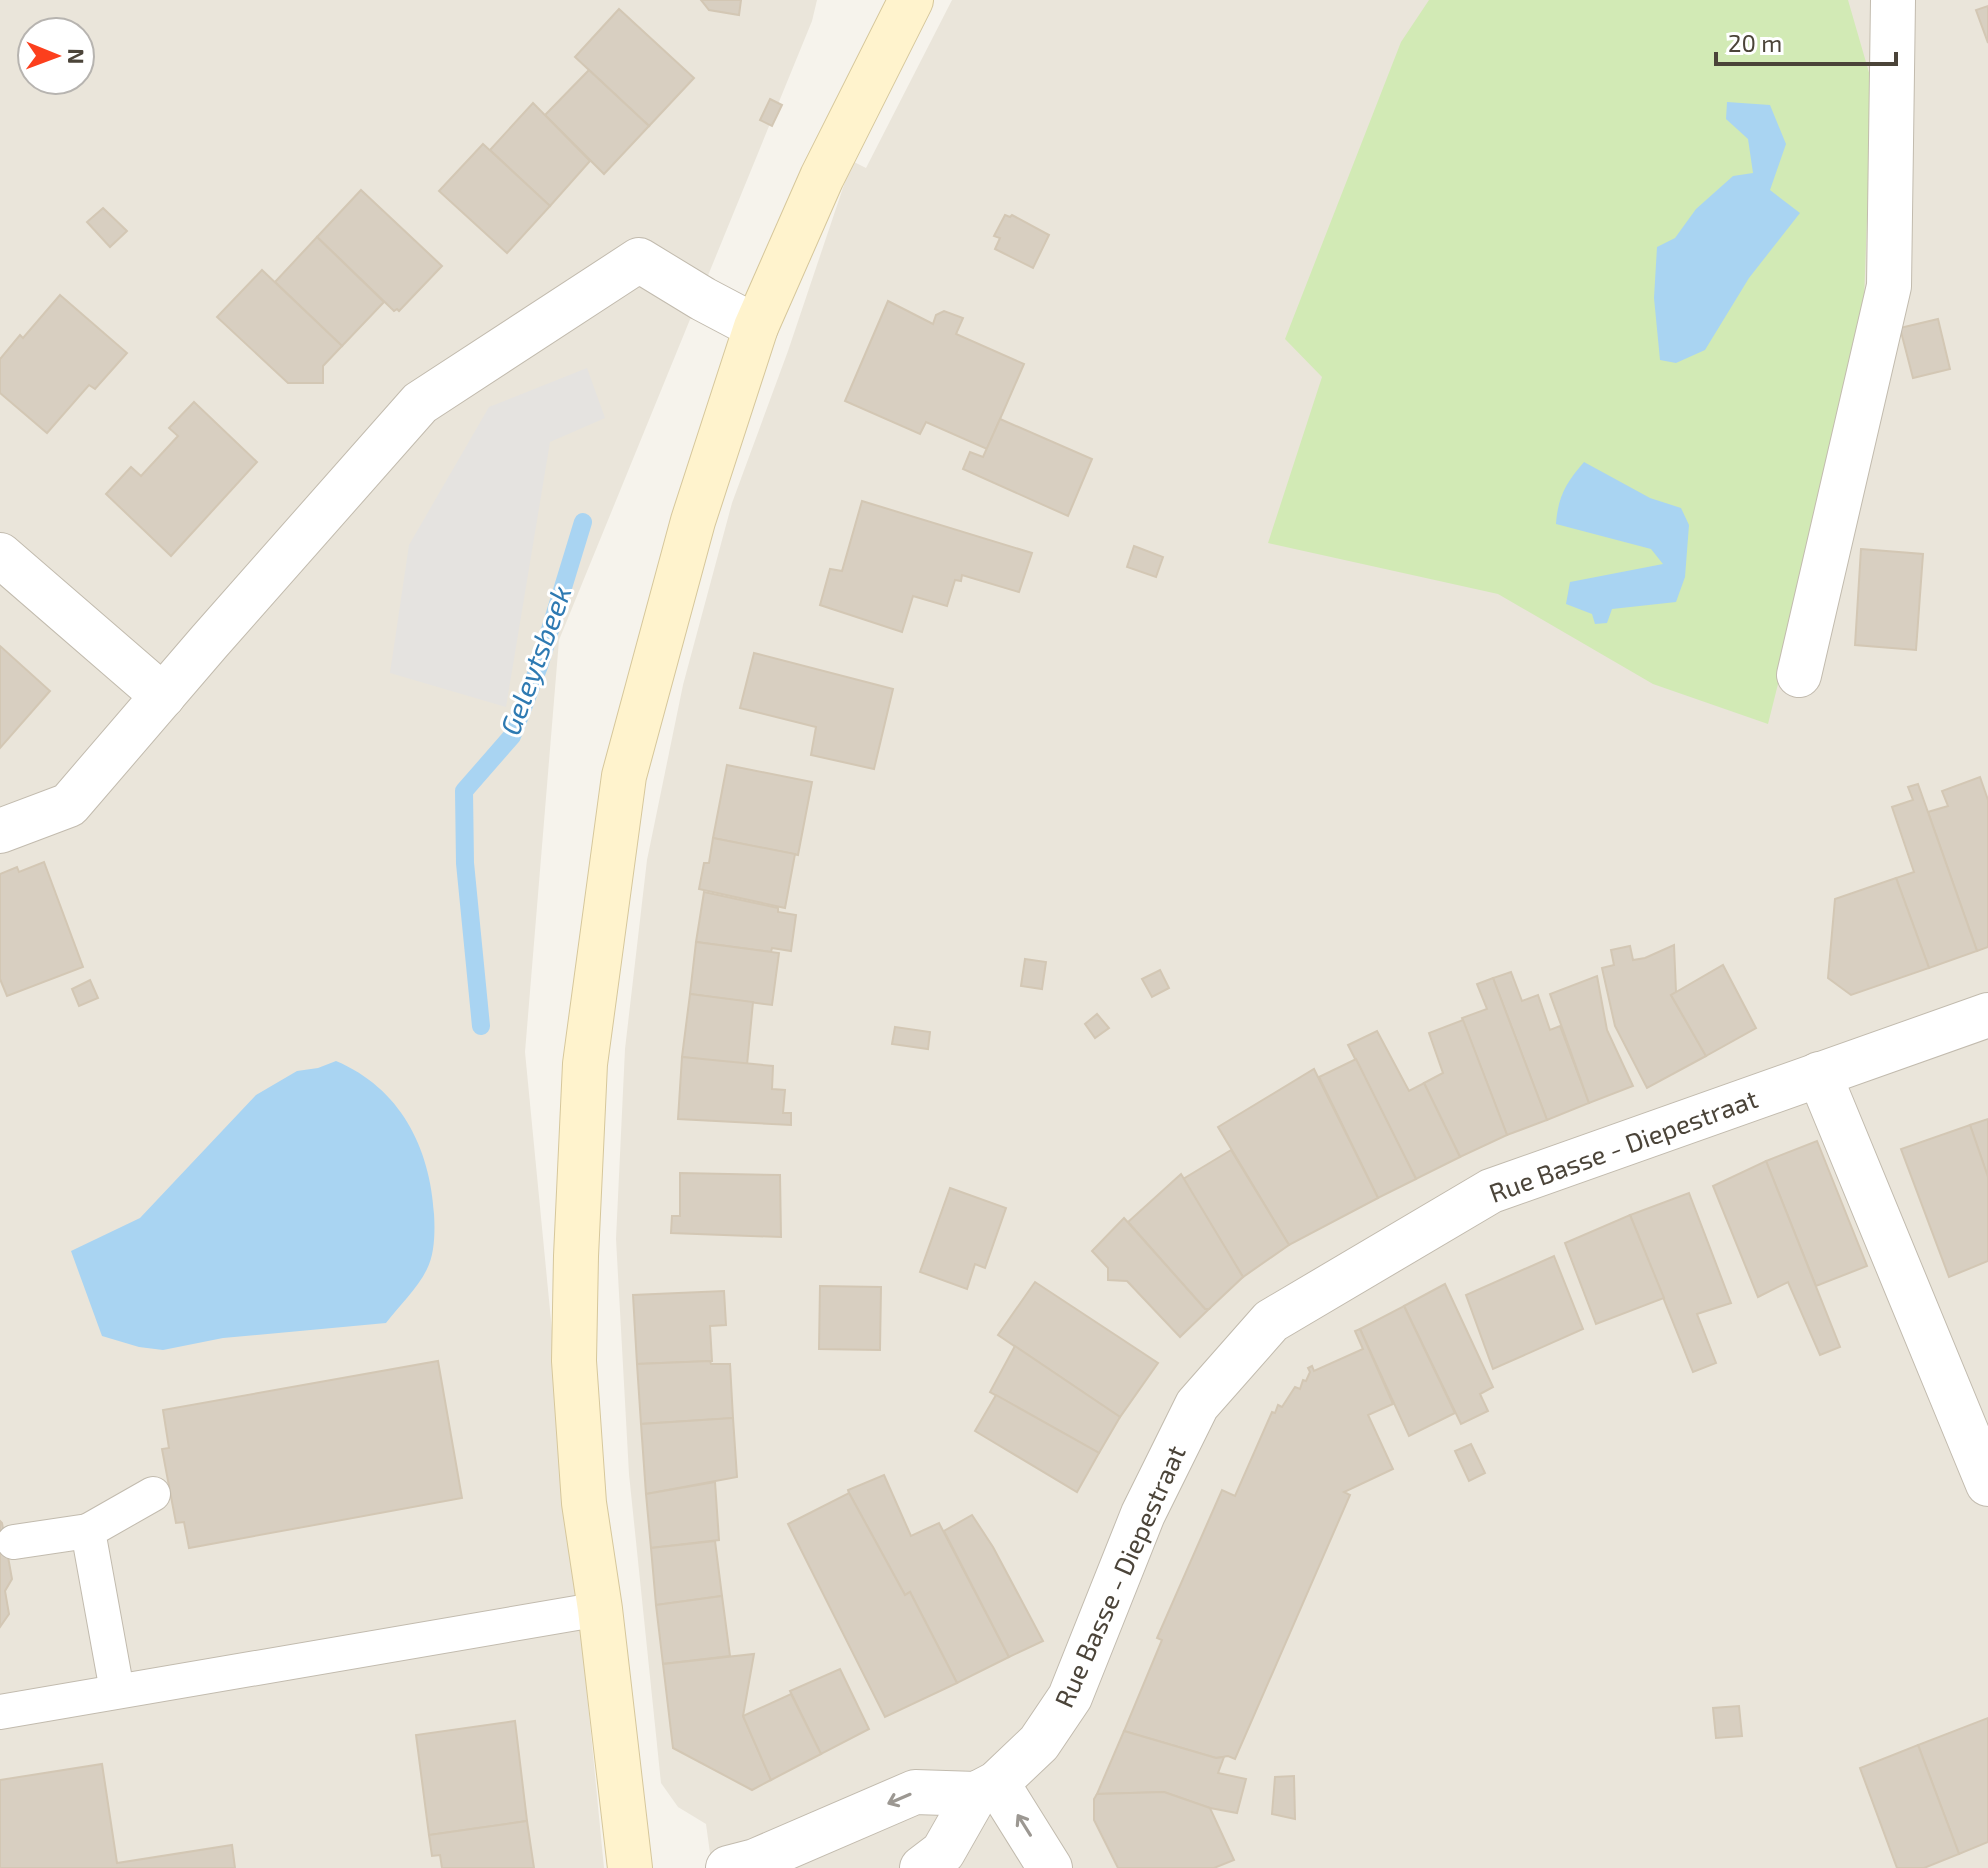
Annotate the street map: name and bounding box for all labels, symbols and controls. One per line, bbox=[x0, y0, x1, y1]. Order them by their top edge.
north arrow bbox=[16, 16, 96, 96]
scale bar bbox=[1716, 16, 1896, 66]
text: 20 m bbox=[1728, 28, 1782, 57]
text: N bbox=[64, 48, 90, 65]
water label: Geleytsbeek bbox=[492, 581, 578, 739]
street label: Rue Basse - Diepestraat bbox=[1485, 1082, 1762, 1208]
street label: Rue Basse - Diepestraat bbox=[1047, 1440, 1191, 1712]
one-way arrow bbox=[888, 1792, 912, 1807]
one-way arrow bbox=[1015, 1814, 1031, 1837]

